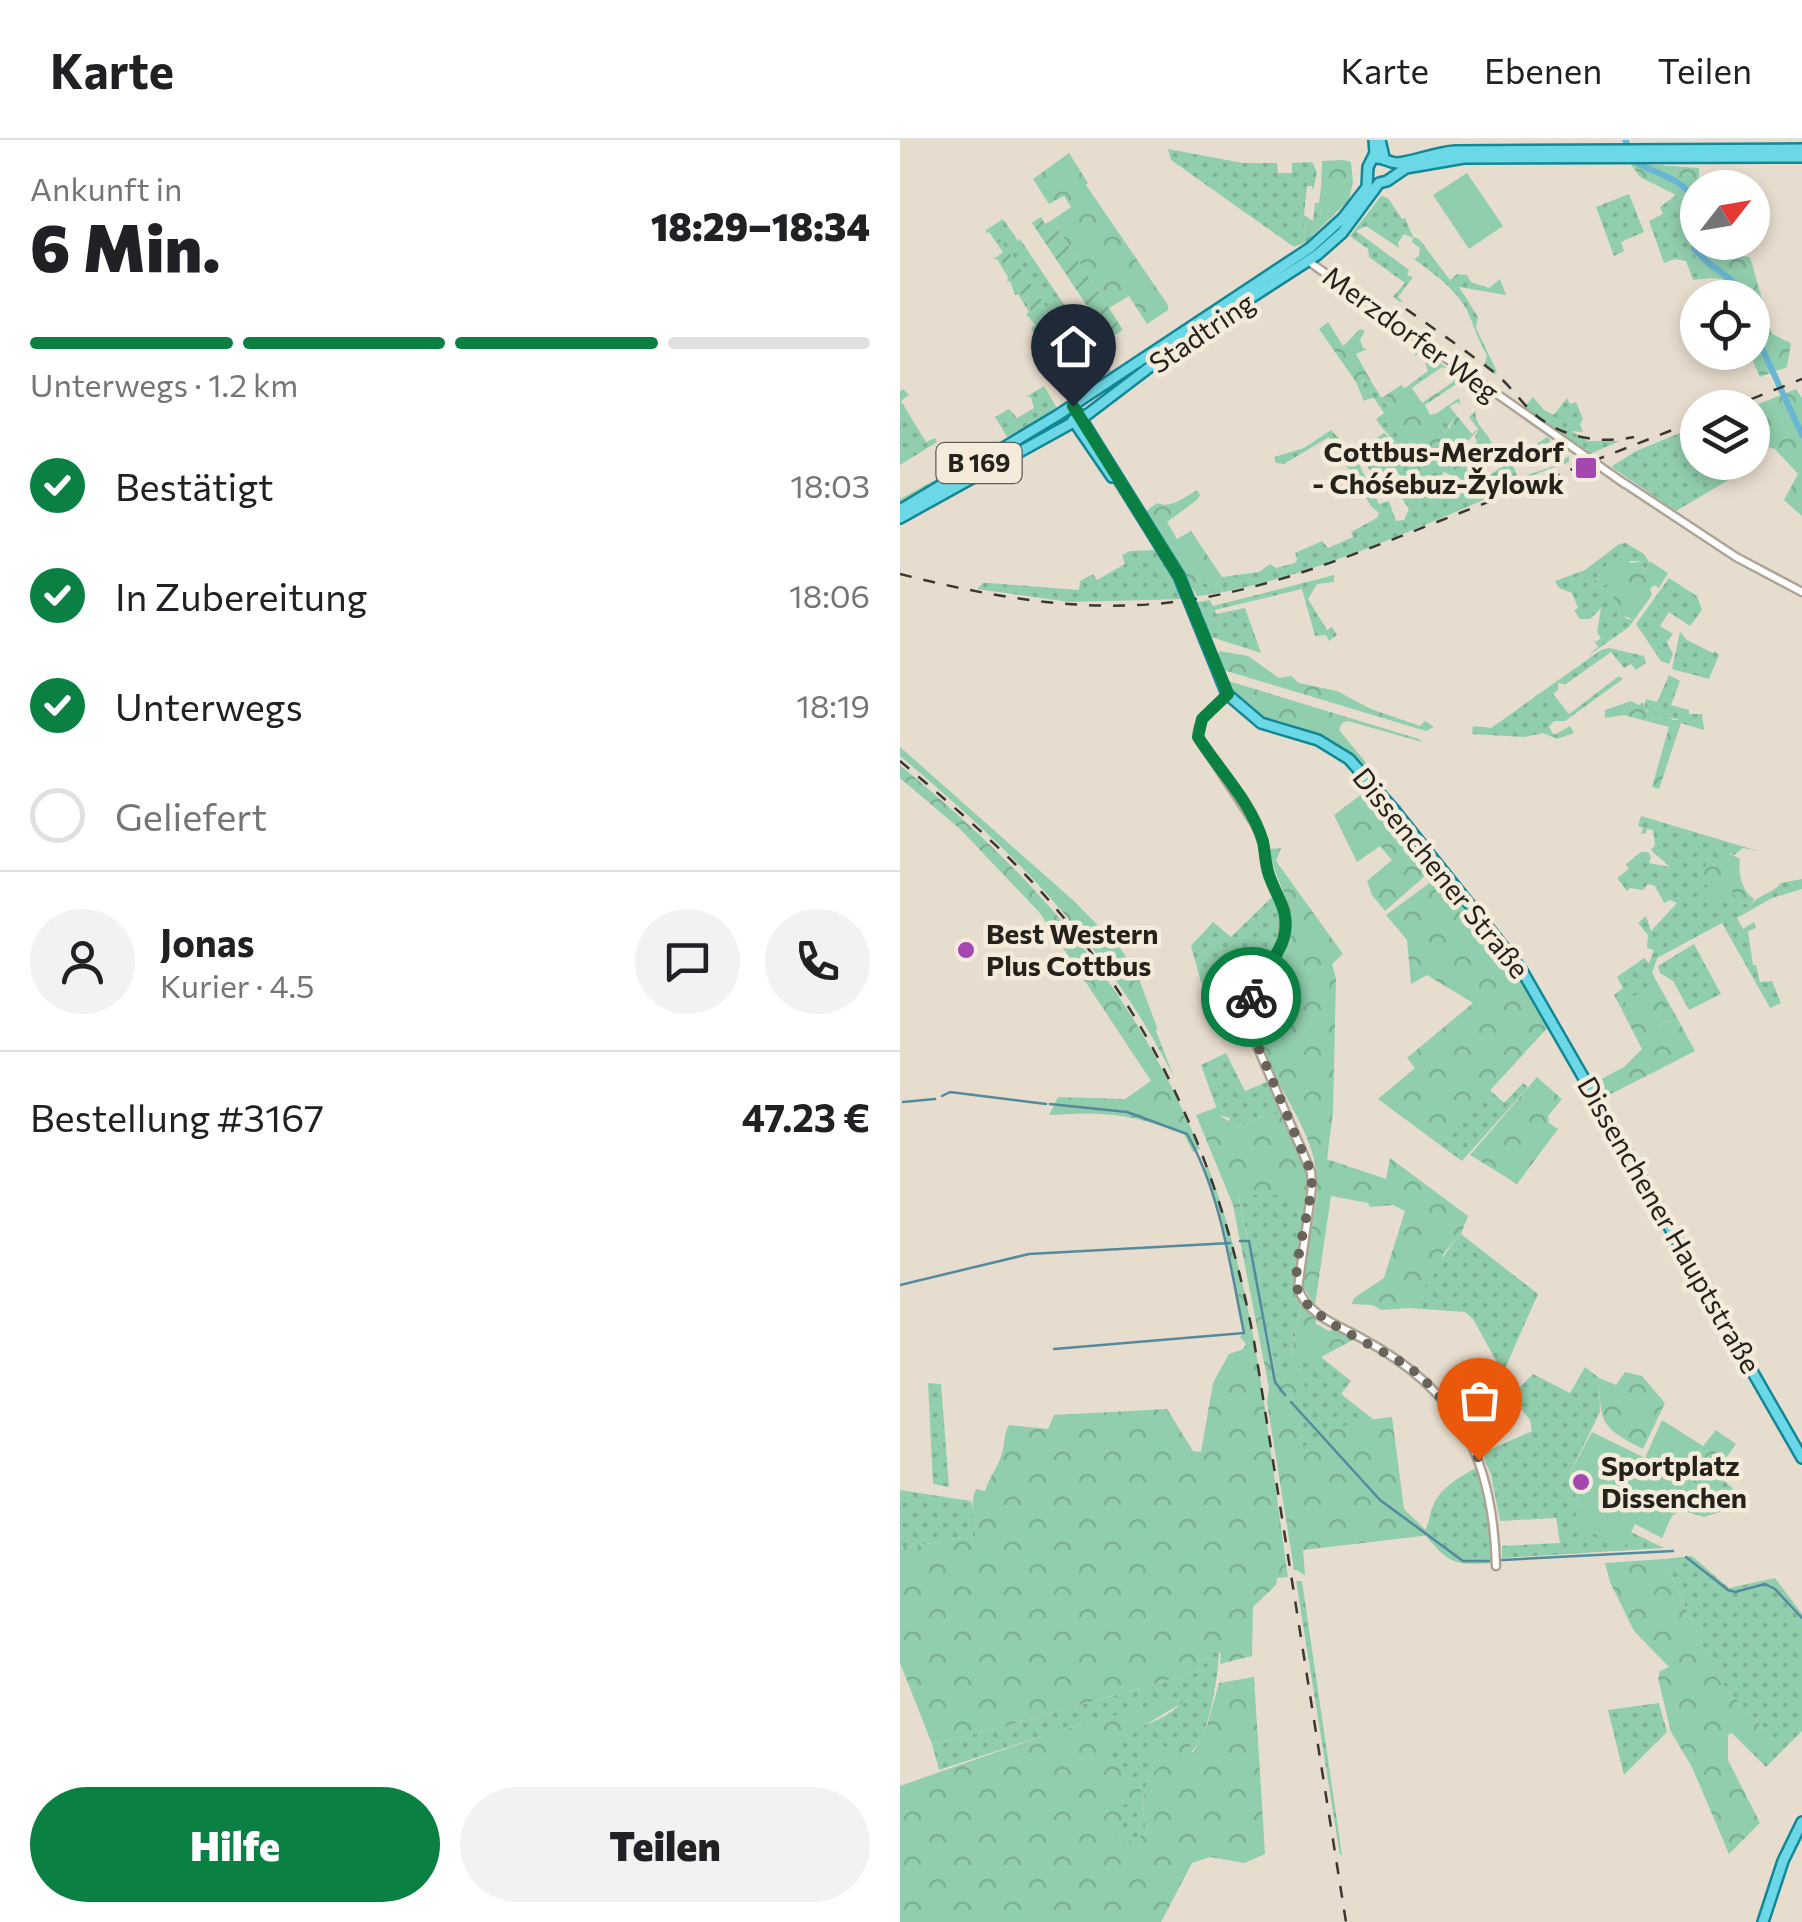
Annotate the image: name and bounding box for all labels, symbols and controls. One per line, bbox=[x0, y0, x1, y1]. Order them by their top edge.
text: Karte bbox=[50, 40, 174, 99]
text: Karte bbox=[1341, 48, 1429, 91]
text: Ebenen bbox=[1484, 48, 1602, 91]
text: Teilen bbox=[1657, 48, 1752, 91]
text: Ankunft in bbox=[30, 168, 182, 208]
north arrow bbox=[1680, 170, 1770, 260]
map controls bbox=[1680, 170, 1770, 480]
text: 18:29–18:34 bbox=[651, 202, 870, 249]
text: 6 Min. bbox=[30, 206, 221, 285]
street label: Merzdorfer Weg bbox=[1317, 258, 1506, 408]
button: locate bbox=[1680, 280, 1770, 370]
street label: Stadtring bbox=[1142, 285, 1260, 380]
pin bbox=[1031, 304, 1116, 407]
icon: home bbox=[1046, 319, 1101, 374]
text: Unterwegs · 1.2 km bbox=[30, 364, 298, 404]
button: layers bbox=[1680, 390, 1770, 480]
place label: Cottbus-Merzdorf - Chóśebuz-Žylowk bbox=[1312, 434, 1565, 500]
road number: B 169 bbox=[936, 443, 1022, 483]
marker: Cottbus-Merzdorf - Chóśebuz-Žylowk bbox=[1573, 455, 1599, 481]
icon: check bbox=[30, 458, 85, 513]
text: Bestätigt bbox=[115, 462, 274, 509]
text: 18:03 bbox=[790, 465, 870, 505]
icon: check bbox=[30, 568, 85, 623]
text: In Zubereitung bbox=[115, 572, 367, 619]
text: 18:06 bbox=[789, 575, 870, 615]
icon: check bbox=[30, 678, 85, 733]
text: Unterwegs bbox=[115, 682, 303, 729]
text: 18:19 bbox=[796, 685, 870, 725]
street label: Dissenchener Straße bbox=[1346, 760, 1537, 984]
text: Geliefert bbox=[115, 792, 267, 839]
button: person bbox=[30, 909, 135, 1014]
button: chat bbox=[635, 909, 740, 1014]
button: phone bbox=[765, 909, 870, 1014]
place label: Best Western Plus Cottbus bbox=[986, 916, 1159, 982]
text: Jonas bbox=[160, 918, 255, 965]
marker: Best Western Plus Cottbus bbox=[955, 939, 977, 961]
courier bbox=[1201, 947, 1301, 1047]
text: Kurier · 4.5 bbox=[160, 965, 314, 1005]
icon: bike bbox=[1224, 970, 1279, 1025]
street label: Dissenchener Hauptstraße bbox=[1571, 1070, 1769, 1379]
text: Bestellung #3167 bbox=[30, 1093, 324, 1140]
text: 47.23 € bbox=[742, 1093, 870, 1140]
pin bbox=[1437, 1358, 1522, 1461]
icon: bag bbox=[1452, 1373, 1507, 1428]
place label: Sportplatz Dissenchen bbox=[1601, 1448, 1747, 1514]
marker: Sportplatz Dissenchen bbox=[1570, 1471, 1592, 1493]
button: Hilfe bbox=[30, 1787, 440, 1902]
button: Teilen bbox=[460, 1787, 870, 1902]

